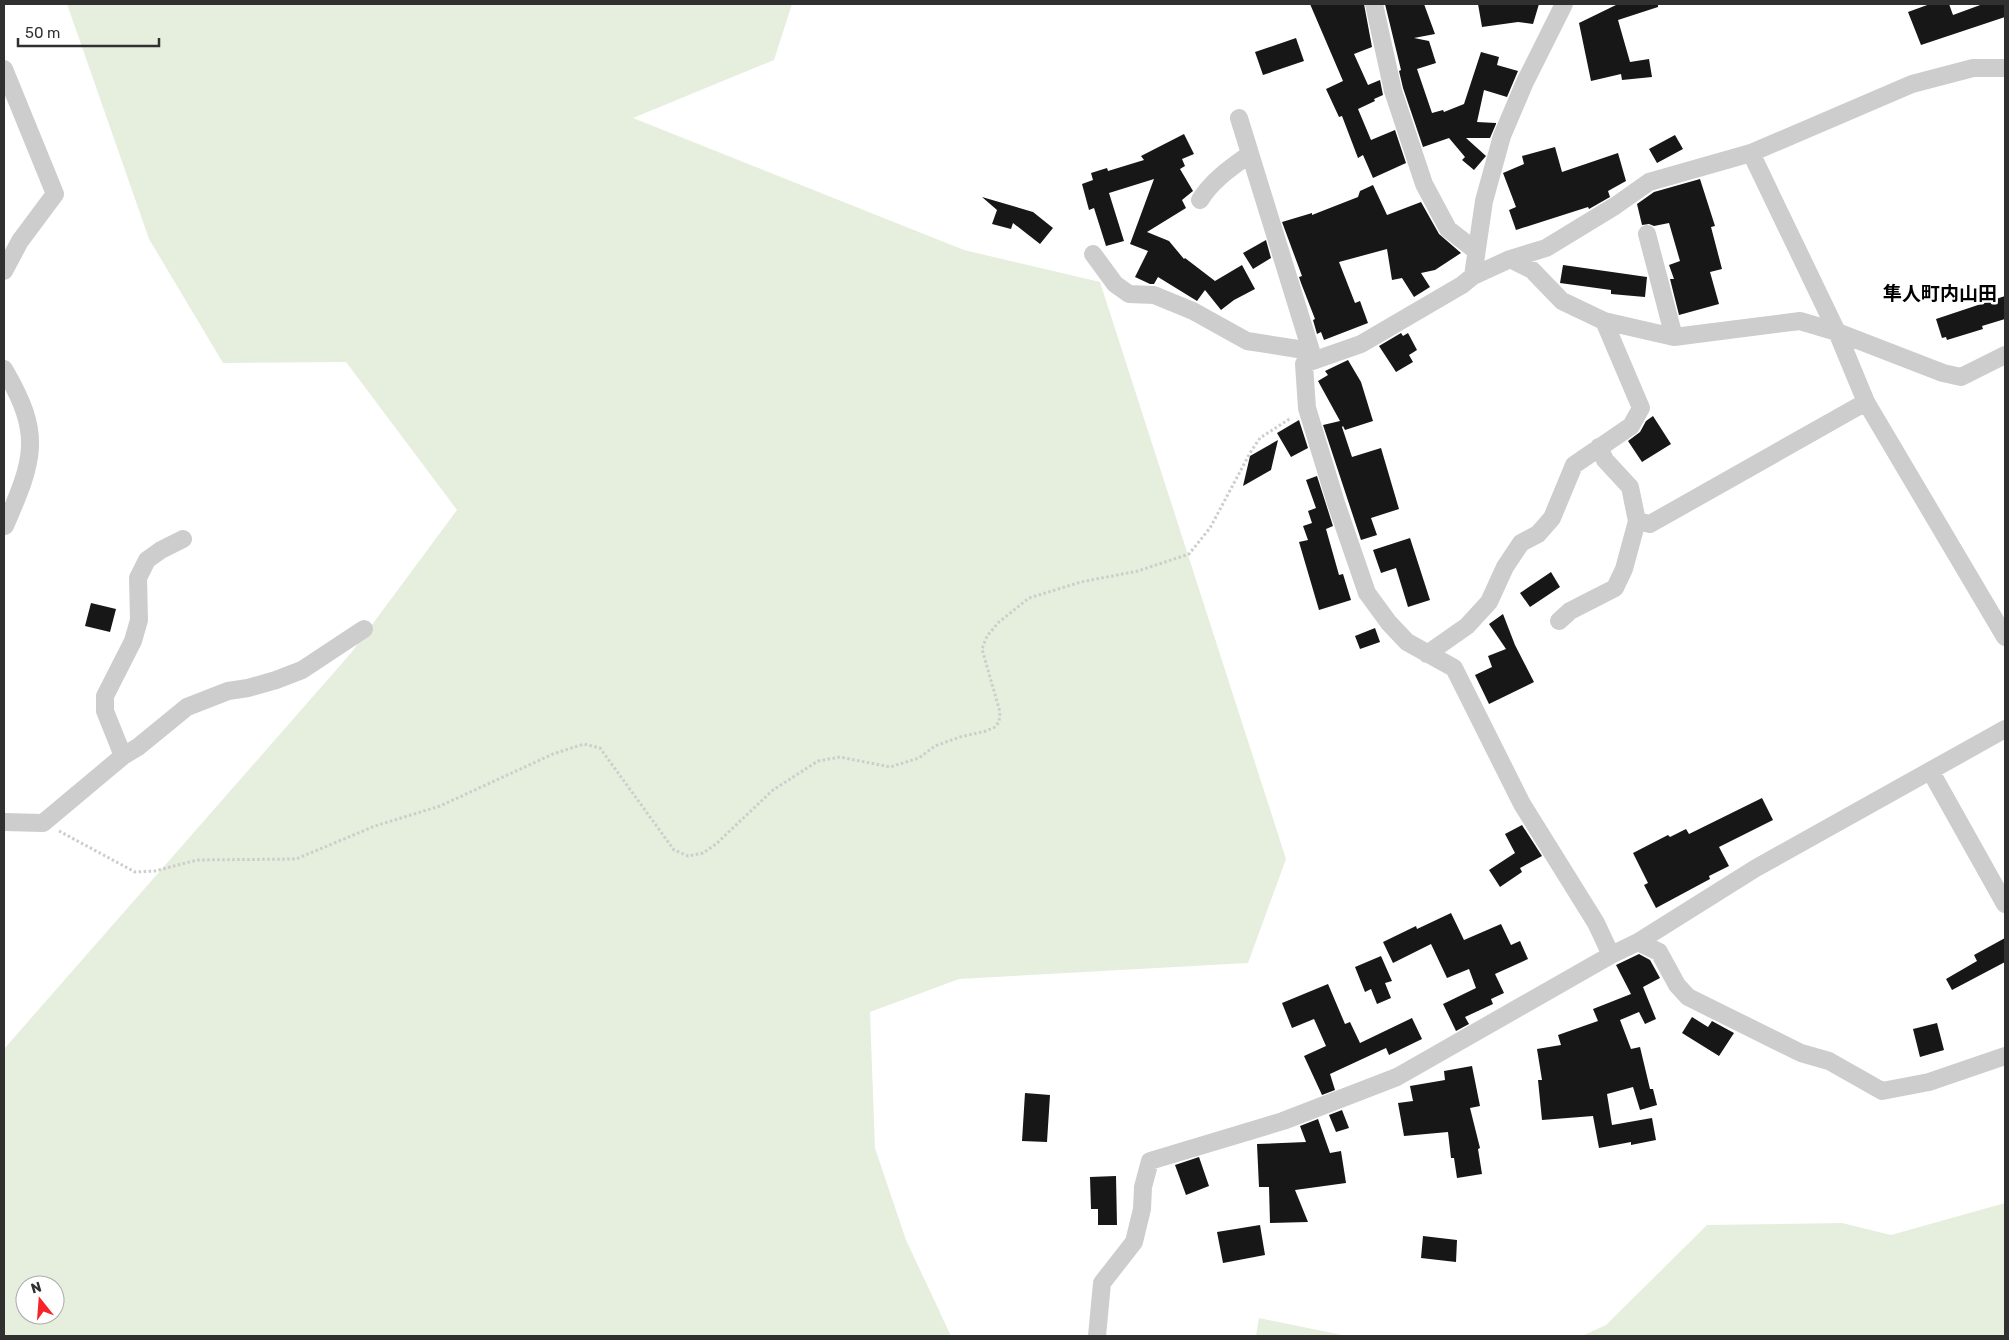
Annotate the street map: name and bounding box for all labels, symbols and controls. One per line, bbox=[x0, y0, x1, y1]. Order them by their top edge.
scale bar bbox=[18, 15, 159, 47]
text: 50 m bbox=[25, 24, 60, 42]
district label: 隼人町内山田 bbox=[1883, 282, 1997, 305]
north arrow bbox=[15, 1275, 65, 1325]
text: N bbox=[29, 1278, 44, 1298]

